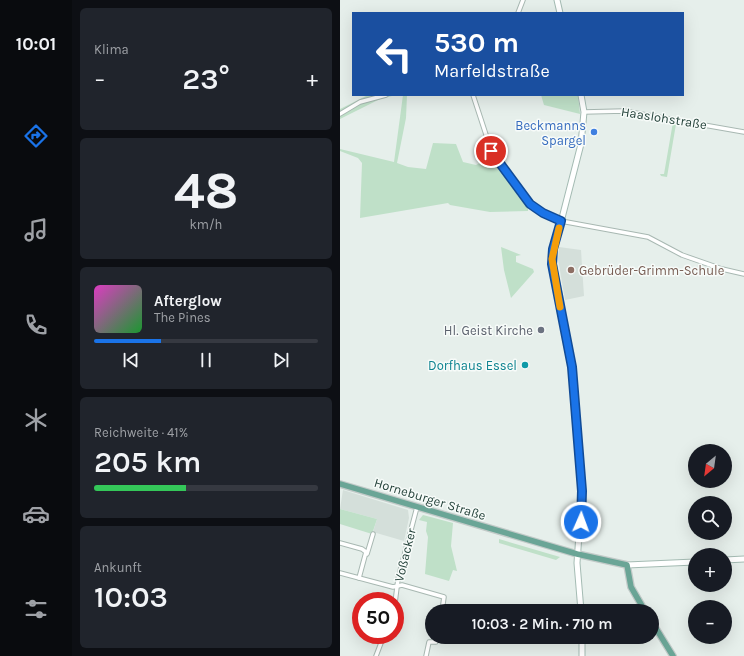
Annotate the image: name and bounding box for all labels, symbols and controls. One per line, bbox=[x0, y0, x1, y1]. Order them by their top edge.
text: 530 m bbox=[434, 26, 519, 59]
icon: left bbox=[368, 28, 420, 80]
text: 10:01 bbox=[16, 33, 56, 55]
text: Klima bbox=[94, 42, 129, 57]
text: Marfeldstraße bbox=[434, 60, 550, 82]
text: 23° bbox=[182, 61, 230, 97]
text: − bbox=[94, 66, 106, 92]
text: + bbox=[306, 66, 318, 92]
street label: Haaslohstraße bbox=[620, 104, 708, 132]
place label: Beckmanns Spargel bbox=[515, 118, 586, 148]
icon: directions bbox=[22, 122, 50, 150]
marker: Beckmanns Spargel bbox=[589, 127, 599, 137]
pin bbox=[474, 134, 508, 168]
icon: arrive bbox=[480, 140, 502, 162]
text: 48 bbox=[174, 160, 238, 221]
icon: music bbox=[22, 216, 50, 244]
text: km/h bbox=[190, 217, 222, 232]
place label: Gebrüder-Grimm-Schule bbox=[579, 263, 725, 278]
marker: Gebrüder-Grimm-Schule bbox=[566, 265, 576, 275]
text: Afterglow bbox=[154, 292, 222, 310]
text: The Pines bbox=[154, 310, 211, 325]
icon: phone bbox=[22, 311, 50, 339]
place label: Hl. Geist Kirche bbox=[444, 323, 533, 338]
marker: Hl. Geist Kirche bbox=[536, 325, 546, 335]
icon: previous bbox=[120, 349, 142, 371]
icon: pause bbox=[195, 349, 217, 371]
icon: next bbox=[270, 349, 292, 371]
place label: Dorfhaus Essel bbox=[428, 358, 517, 373]
marker: Dorfhaus Essel bbox=[520, 360, 530, 370]
icon: climate bbox=[22, 406, 50, 434]
text: Reichweite · 41% bbox=[94, 425, 188, 440]
text: 205 km bbox=[94, 444, 201, 480]
north arrow bbox=[688, 444, 732, 488]
map controls bbox=[688, 444, 732, 644]
street label: Horneburger Straße bbox=[372, 475, 488, 523]
button: search bbox=[688, 496, 732, 540]
icon: car bbox=[22, 500, 50, 528]
position arrow bbox=[560, 501, 602, 543]
street label: Voßacker bbox=[391, 526, 419, 583]
button: + bbox=[688, 548, 732, 592]
text: Ankunft bbox=[94, 560, 142, 575]
text: 10:03 bbox=[94, 579, 168, 615]
speed limit sign: 50 bbox=[352, 592, 404, 644]
icon: filters bbox=[22, 595, 50, 623]
button: − bbox=[688, 600, 732, 644]
text: 10:03 · 2 Min. · 710 m bbox=[472, 615, 612, 633]

